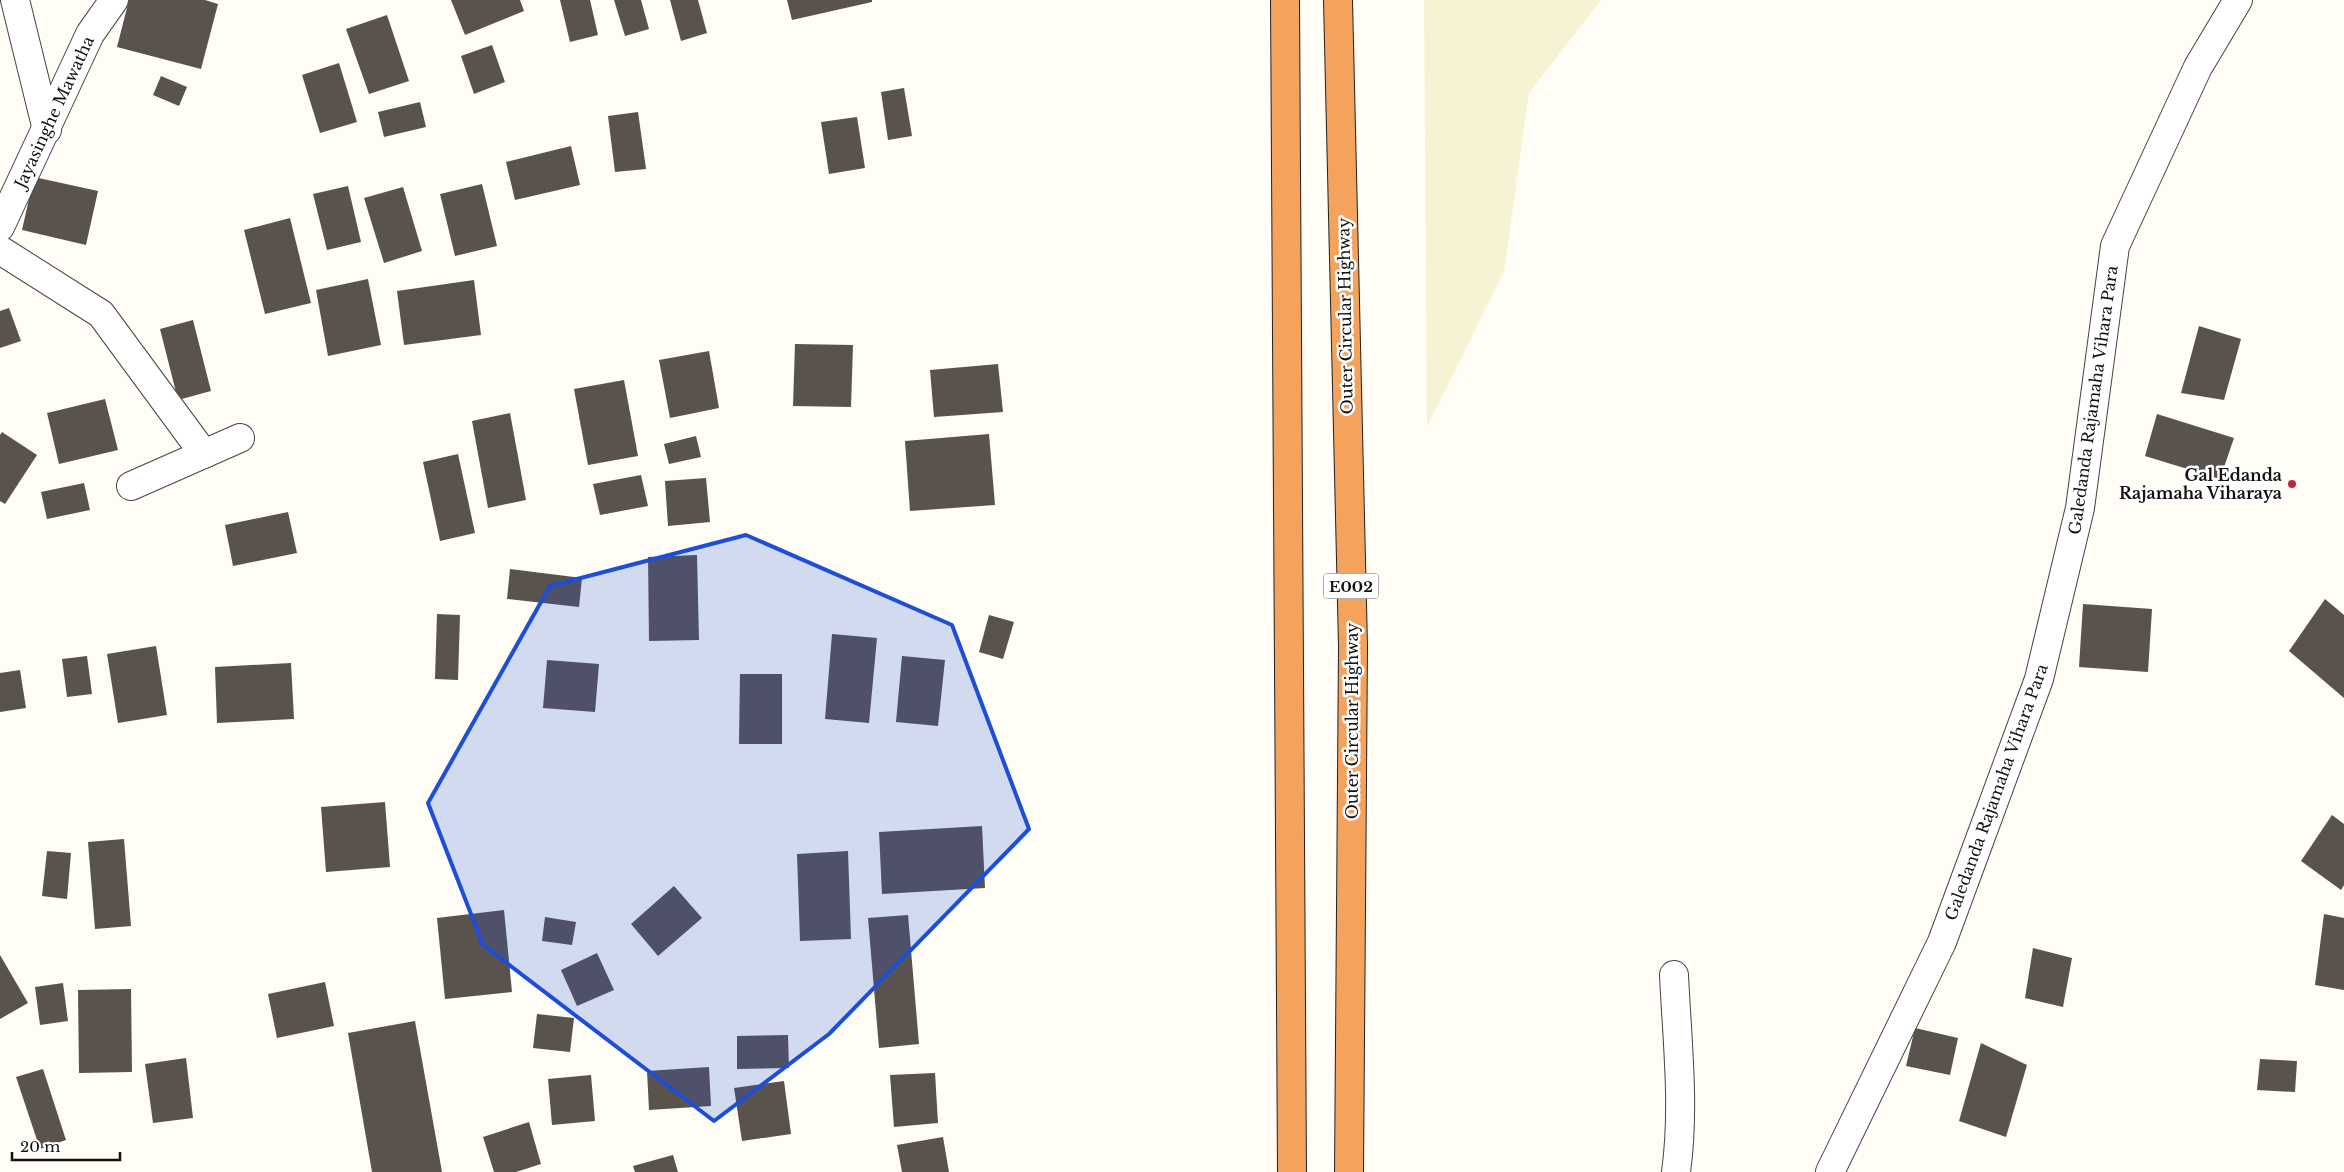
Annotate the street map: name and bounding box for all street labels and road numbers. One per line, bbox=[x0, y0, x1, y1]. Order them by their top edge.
street label: Jayasinghe Mawatha bbox=[9, 33, 98, 193]
street label: Outer Circular Highway bbox=[1333, 217, 1357, 414]
street label: Galedanda Rajamaha Vihara Para bbox=[2064, 264, 2122, 536]
road number: E002 bbox=[1324, 574, 1378, 598]
street label: Outer Circular Highway bbox=[1342, 622, 1362, 819]
street label: Galedanda Rajamaha Vihara Para bbox=[1940, 661, 2052, 923]

